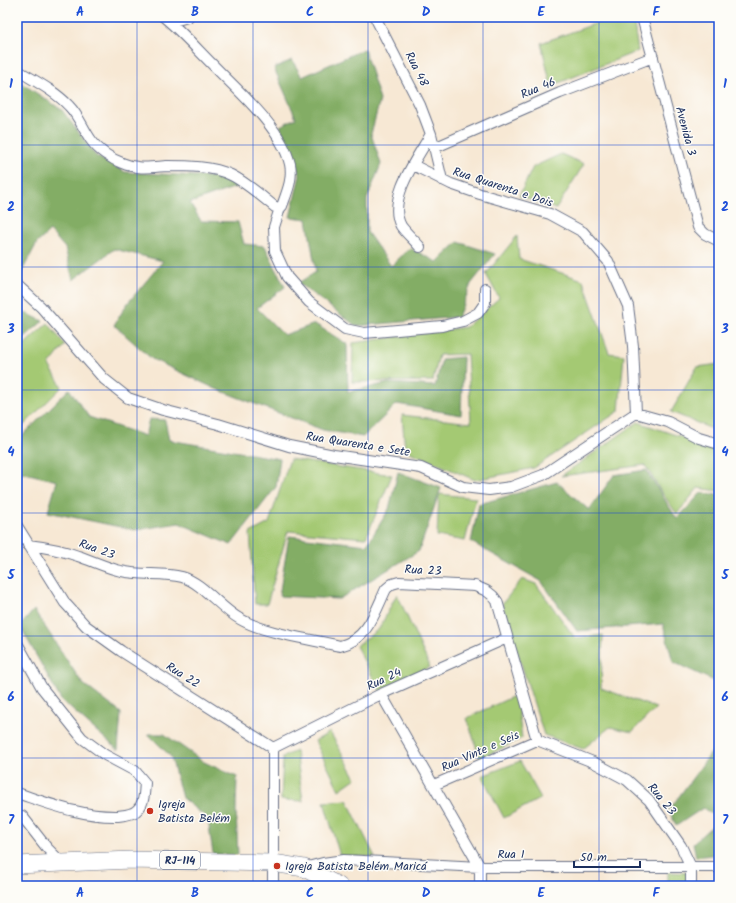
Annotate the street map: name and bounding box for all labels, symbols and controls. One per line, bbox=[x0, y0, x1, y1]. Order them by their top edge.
text: A bbox=[76, 2, 84, 23]
text: B bbox=[191, 2, 199, 23]
text: C bbox=[306, 2, 314, 23]
text: D bbox=[422, 2, 431, 23]
text: E bbox=[537, 2, 545, 23]
text: F bbox=[652, 2, 660, 23]
street label: Rua 48 bbox=[400, 48, 434, 91]
street label: Rua 46 bbox=[518, 73, 559, 104]
text: 1 bbox=[9, 74, 13, 95]
text: 1 bbox=[723, 74, 727, 95]
street label: Avenida 3 bbox=[670, 104, 701, 158]
street label: Rua Quarenta e Dois bbox=[450, 162, 555, 213]
text: 2 bbox=[7, 197, 15, 218]
text: 2 bbox=[721, 197, 729, 218]
text: 3 bbox=[6, 319, 15, 340]
text: 3 bbox=[720, 319, 729, 340]
street label: Rua Quarenta e Sete bbox=[304, 427, 412, 462]
text: 4 bbox=[7, 442, 15, 463]
text: 4 bbox=[721, 442, 729, 463]
street label: Rua 23 bbox=[76, 534, 118, 565]
street label: Rua 23 bbox=[404, 560, 442, 581]
text: 5 bbox=[7, 565, 16, 586]
text: 5 bbox=[721, 565, 730, 586]
street label: Rua 22 bbox=[162, 658, 204, 693]
street label: Rua 24 bbox=[364, 663, 405, 696]
text: 6 bbox=[7, 687, 15, 708]
text: 6 bbox=[721, 687, 729, 708]
street label: Rua Vinte e Seis bbox=[438, 726, 522, 777]
street label: Rua 23 bbox=[643, 779, 681, 820]
place label: Igreja Batista Belém bbox=[158, 795, 230, 828]
marker: Igreja Batista Belém bbox=[145, 806, 155, 816]
text: 7 bbox=[8, 810, 15, 831]
text: 7 bbox=[722, 810, 729, 831]
scale bar bbox=[574, 843, 640, 869]
street label: Rua 1 bbox=[498, 845, 525, 864]
text: 50 m bbox=[580, 848, 607, 867]
road number: RJ-114 bbox=[160, 851, 200, 869]
place label: Igreja Batista Belém Maricá bbox=[285, 857, 428, 876]
marker: Igreja Batista Belém Maricá bbox=[272, 861, 282, 871]
text: A bbox=[76, 883, 84, 903]
text: B bbox=[191, 883, 199, 903]
text: C bbox=[306, 883, 314, 903]
text: D bbox=[422, 883, 431, 903]
text: E bbox=[537, 883, 545, 903]
text: F bbox=[652, 883, 660, 903]

